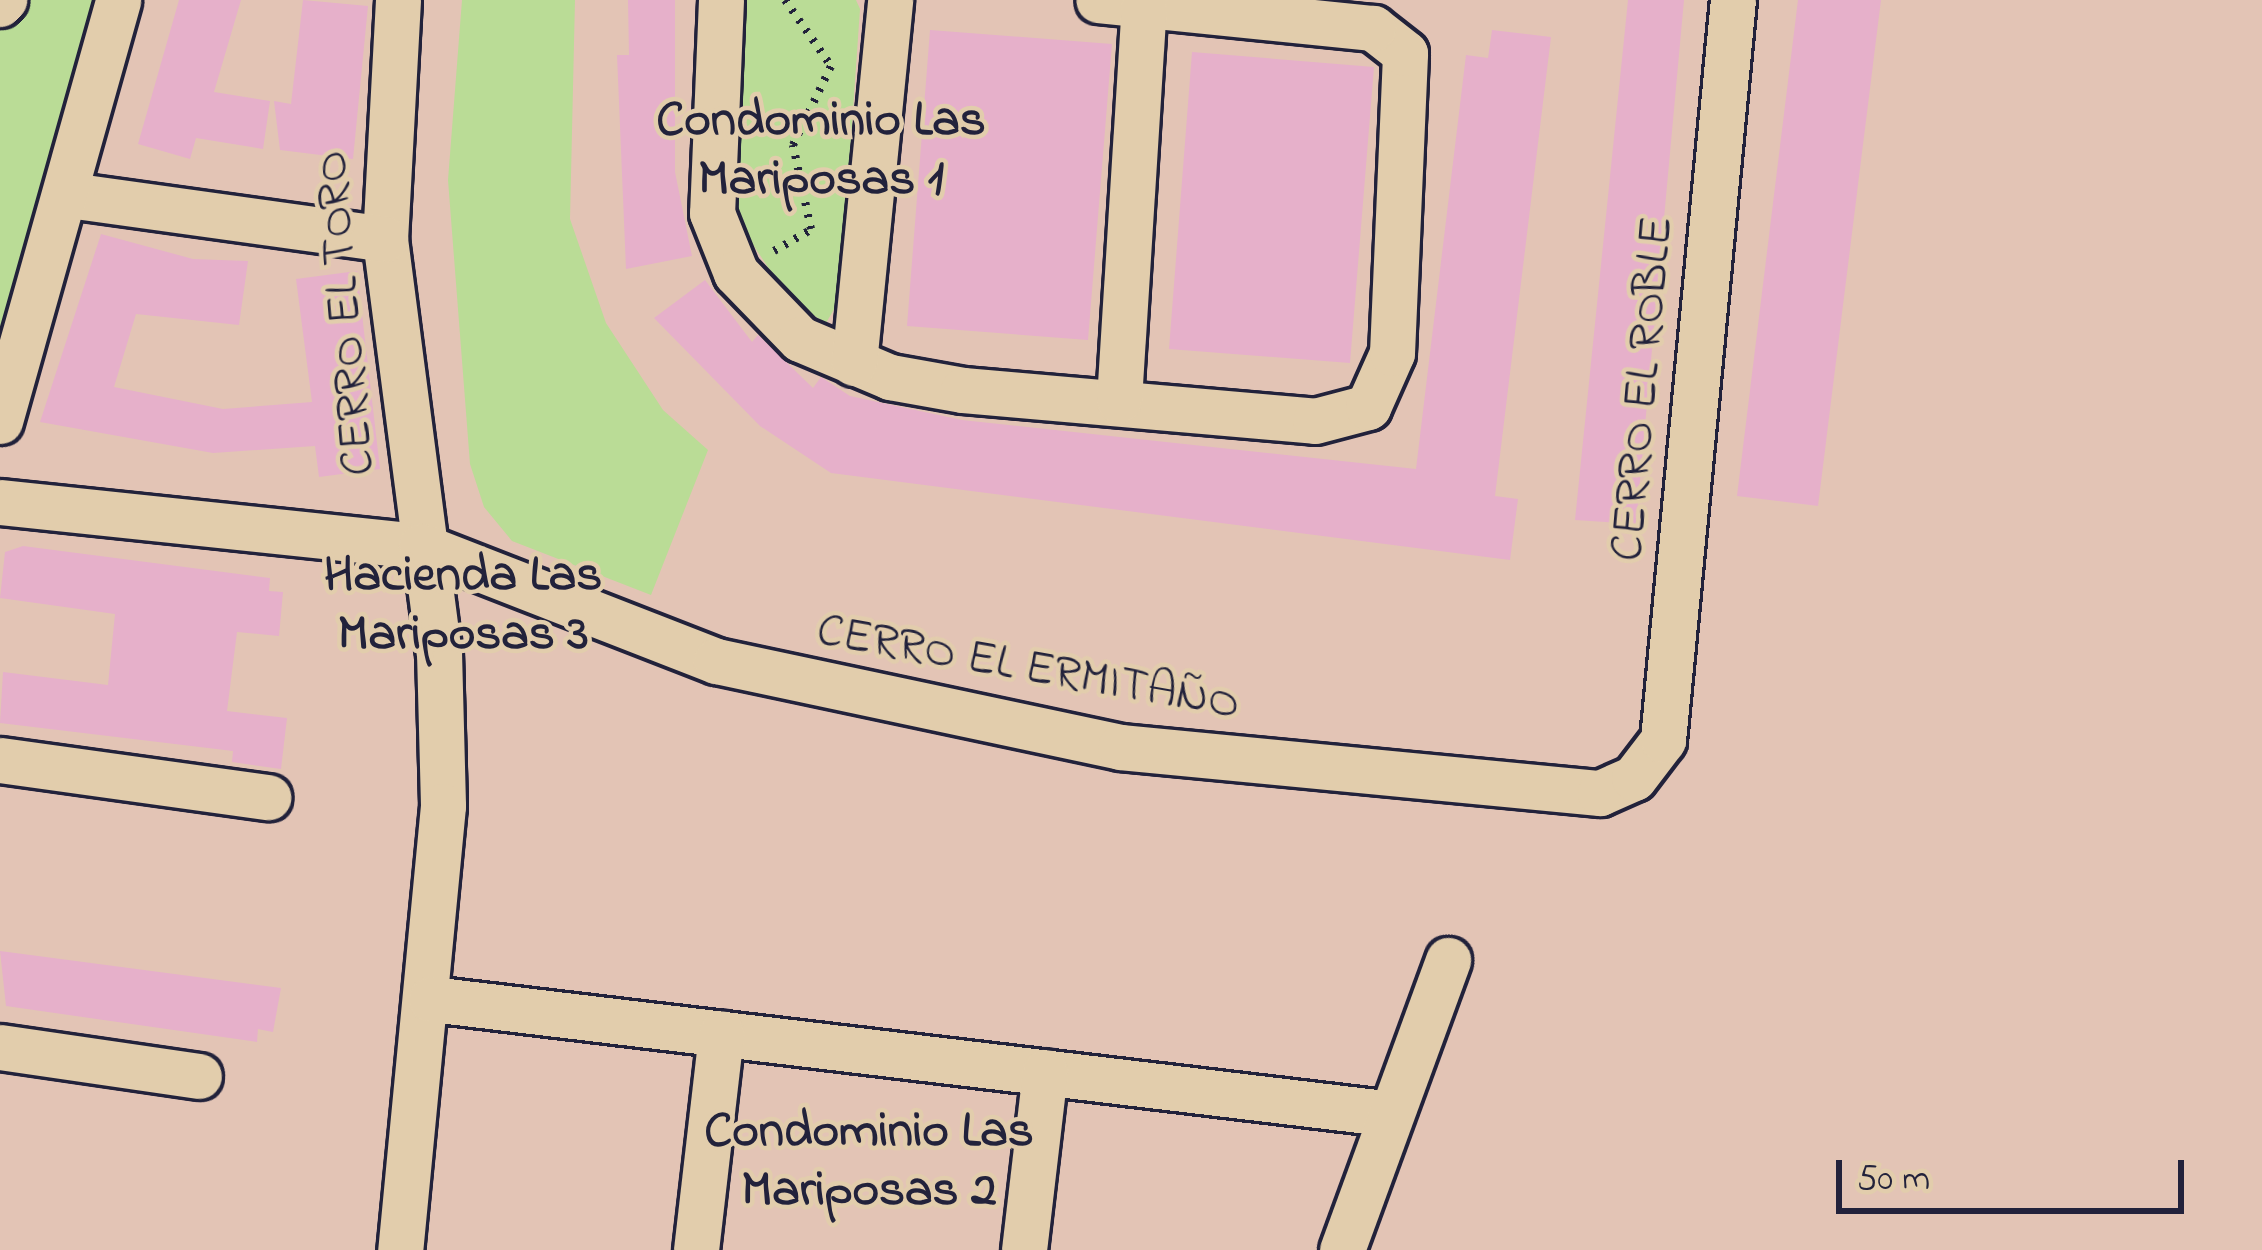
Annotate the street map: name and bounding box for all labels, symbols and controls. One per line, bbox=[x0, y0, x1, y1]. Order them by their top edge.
district label: Condominio Las Mariposas 1 bbox=[656, 92, 986, 212]
street label: CERRO EL TORO bbox=[304, 148, 390, 478]
street label: CERRO EL ROBLE bbox=[1600, 214, 1688, 564]
district label: Hacienda Las Mariposas 3 bbox=[324, 547, 602, 667]
street label: CERRO EL ERMITAÑO bbox=[812, 603, 1244, 735]
district label: Condominio Las Mariposas 2 bbox=[704, 1103, 1034, 1223]
scale bar bbox=[1842, 1136, 2190, 1210]
text: 50 m bbox=[1857, 1154, 1930, 1207]

